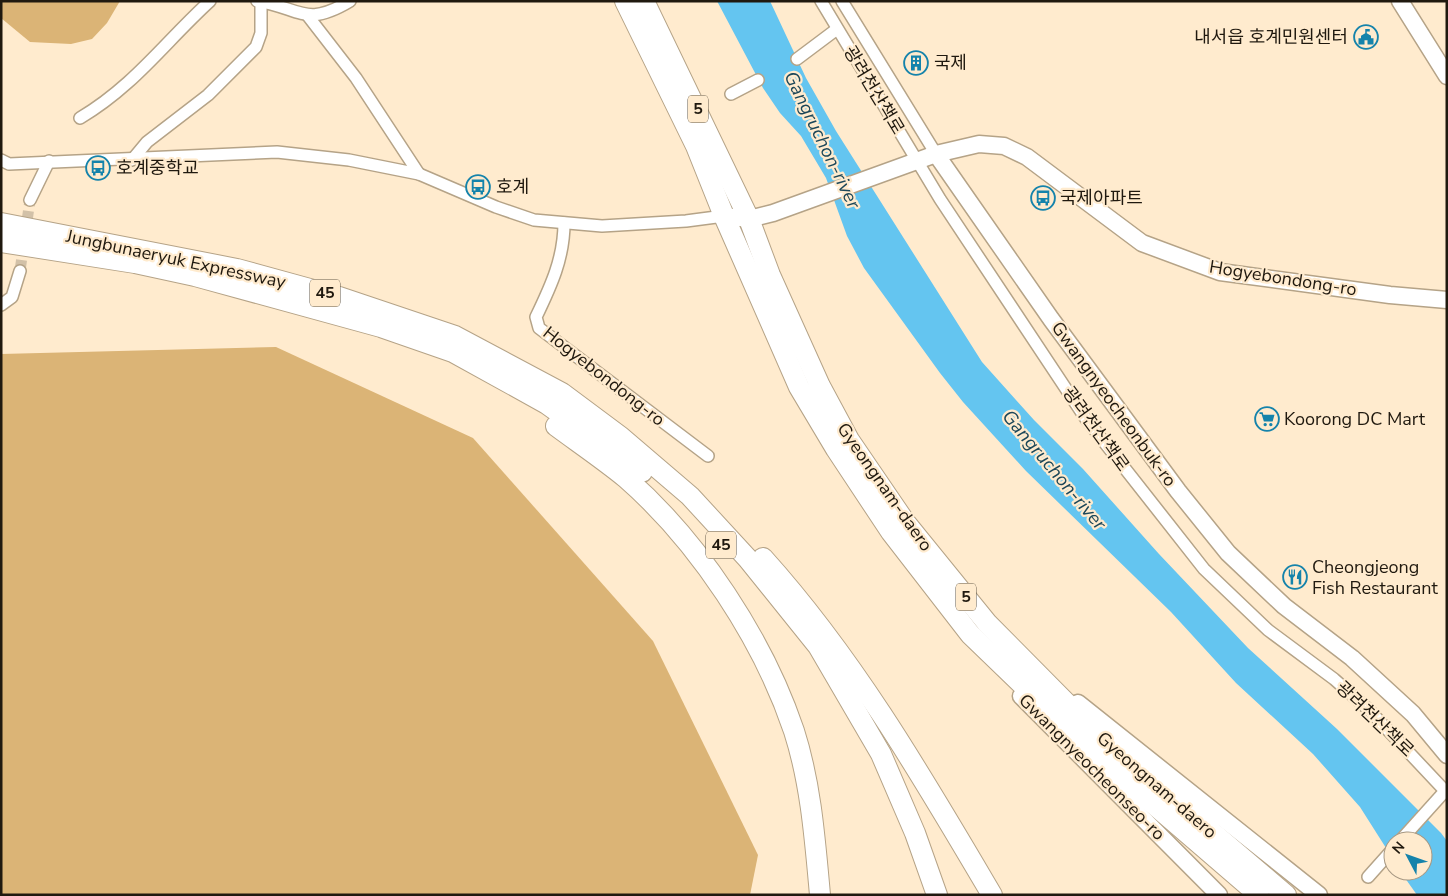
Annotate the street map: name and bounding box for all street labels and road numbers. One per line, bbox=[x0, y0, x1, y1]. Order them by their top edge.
street label: 광려천산책로 bbox=[838, 41, 910, 139]
road number: 5 bbox=[688, 96, 708, 122]
street label: Jungbunaeryuk Expressway bbox=[63, 224, 289, 294]
street label: Hogyebondong-ro bbox=[1208, 254, 1358, 302]
road number: 45 bbox=[310, 280, 340, 306]
street label: Gwangnyeocheonbuk-ro bbox=[1046, 317, 1182, 491]
street label: Hogyebondong-ro bbox=[538, 321, 670, 431]
street label: 광려천산책로 bbox=[1057, 382, 1135, 476]
street label: Gyeongnam-daero bbox=[832, 418, 938, 556]
road number: 45 bbox=[706, 532, 736, 558]
road number: 5 bbox=[956, 584, 976, 610]
street label: 광려천산책로 bbox=[1331, 676, 1419, 762]
street label: Gwangnyeocheonseo-ro bbox=[1014, 689, 1170, 845]
street label: Gyeongnam-daero bbox=[1092, 726, 1222, 844]

